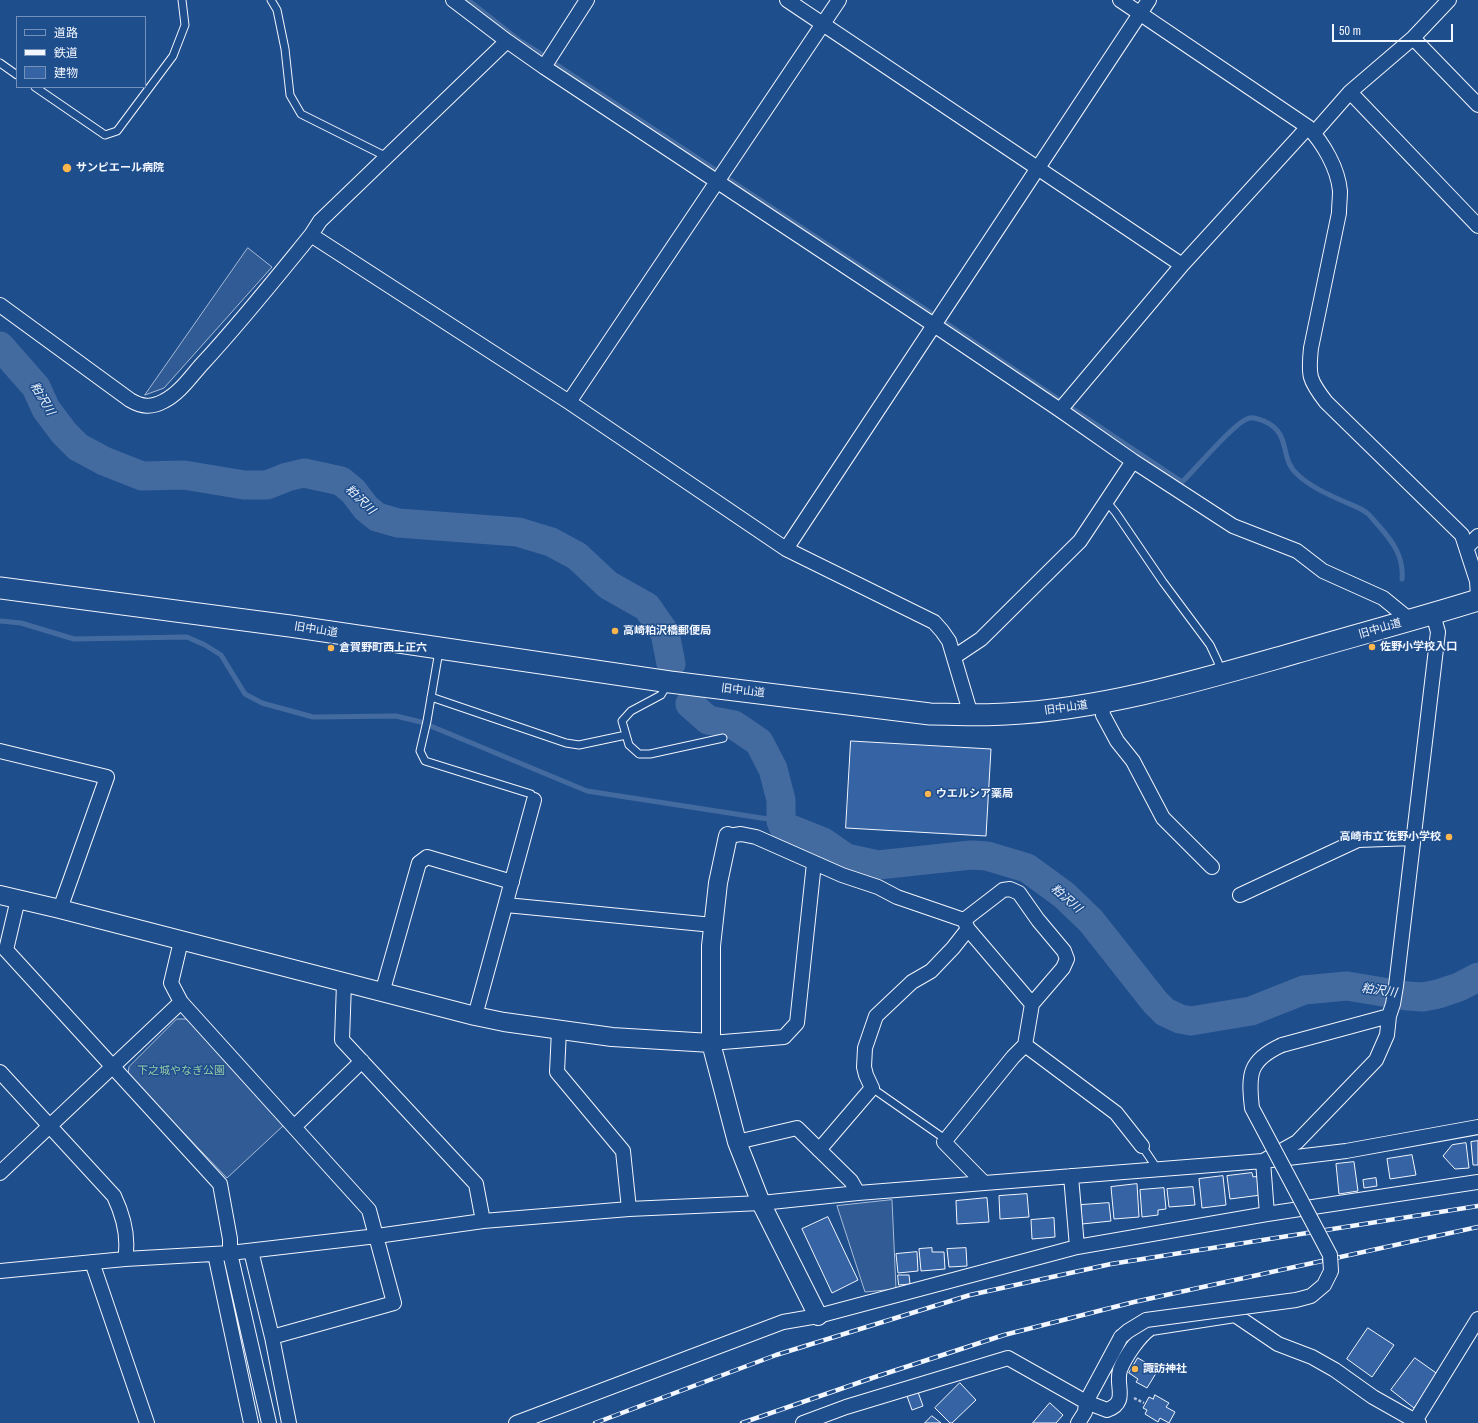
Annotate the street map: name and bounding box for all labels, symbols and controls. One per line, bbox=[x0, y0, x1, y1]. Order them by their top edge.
legend bbox=[16, 16, 146, 88]
scale bar bbox=[1334, 16, 1455, 42]
text: 50 m bbox=[1339, 23, 1361, 39]
text: 道路 bbox=[54, 25, 78, 41]
text: 鉄道 bbox=[54, 45, 78, 61]
text: 建物 bbox=[54, 65, 78, 81]
place label: サンピエール病院 bbox=[76, 161, 164, 175]
marker: サンピエール病院 bbox=[61, 162, 73, 174]
water label: 粕沢川 bbox=[27, 380, 57, 418]
water label: 粕沢川 bbox=[342, 482, 378, 518]
street label: 旧中山道 bbox=[1357, 617, 1403, 641]
street label: 旧中山道 bbox=[293, 620, 339, 640]
place label: 高崎粕沢橋郵便局 bbox=[623, 624, 711, 638]
marker: 高崎粕沢橋郵便局 bbox=[610, 626, 620, 636]
place label: 佐野小学校入口 bbox=[1380, 640, 1457, 654]
place label: 倉賀野町西上正六 bbox=[339, 641, 427, 655]
marker: 佐野小学校入口 bbox=[1367, 642, 1377, 652]
marker: 倉賀野町西上正六 bbox=[326, 643, 336, 653]
street label: 旧中山道 bbox=[720, 682, 766, 700]
street label: 旧中山道 bbox=[1043, 698, 1089, 718]
place label: ウエルシア薬局 bbox=[936, 787, 1013, 801]
marker: ウエルシア薬局 bbox=[923, 789, 933, 799]
place label: 高崎市立 佐野小学校 bbox=[1339, 830, 1441, 844]
marker: 高崎市立 佐野小学校 bbox=[1444, 832, 1454, 842]
water label: 粕沢川 bbox=[1048, 882, 1084, 916]
water label: 粕沢川 bbox=[1360, 981, 1398, 1001]
park label: 下之城やなぎ公園 bbox=[137, 1064, 225, 1078]
place label: 諏訪神社 bbox=[1143, 1362, 1187, 1376]
marker: 諏訪神社 bbox=[1130, 1364, 1140, 1374]

